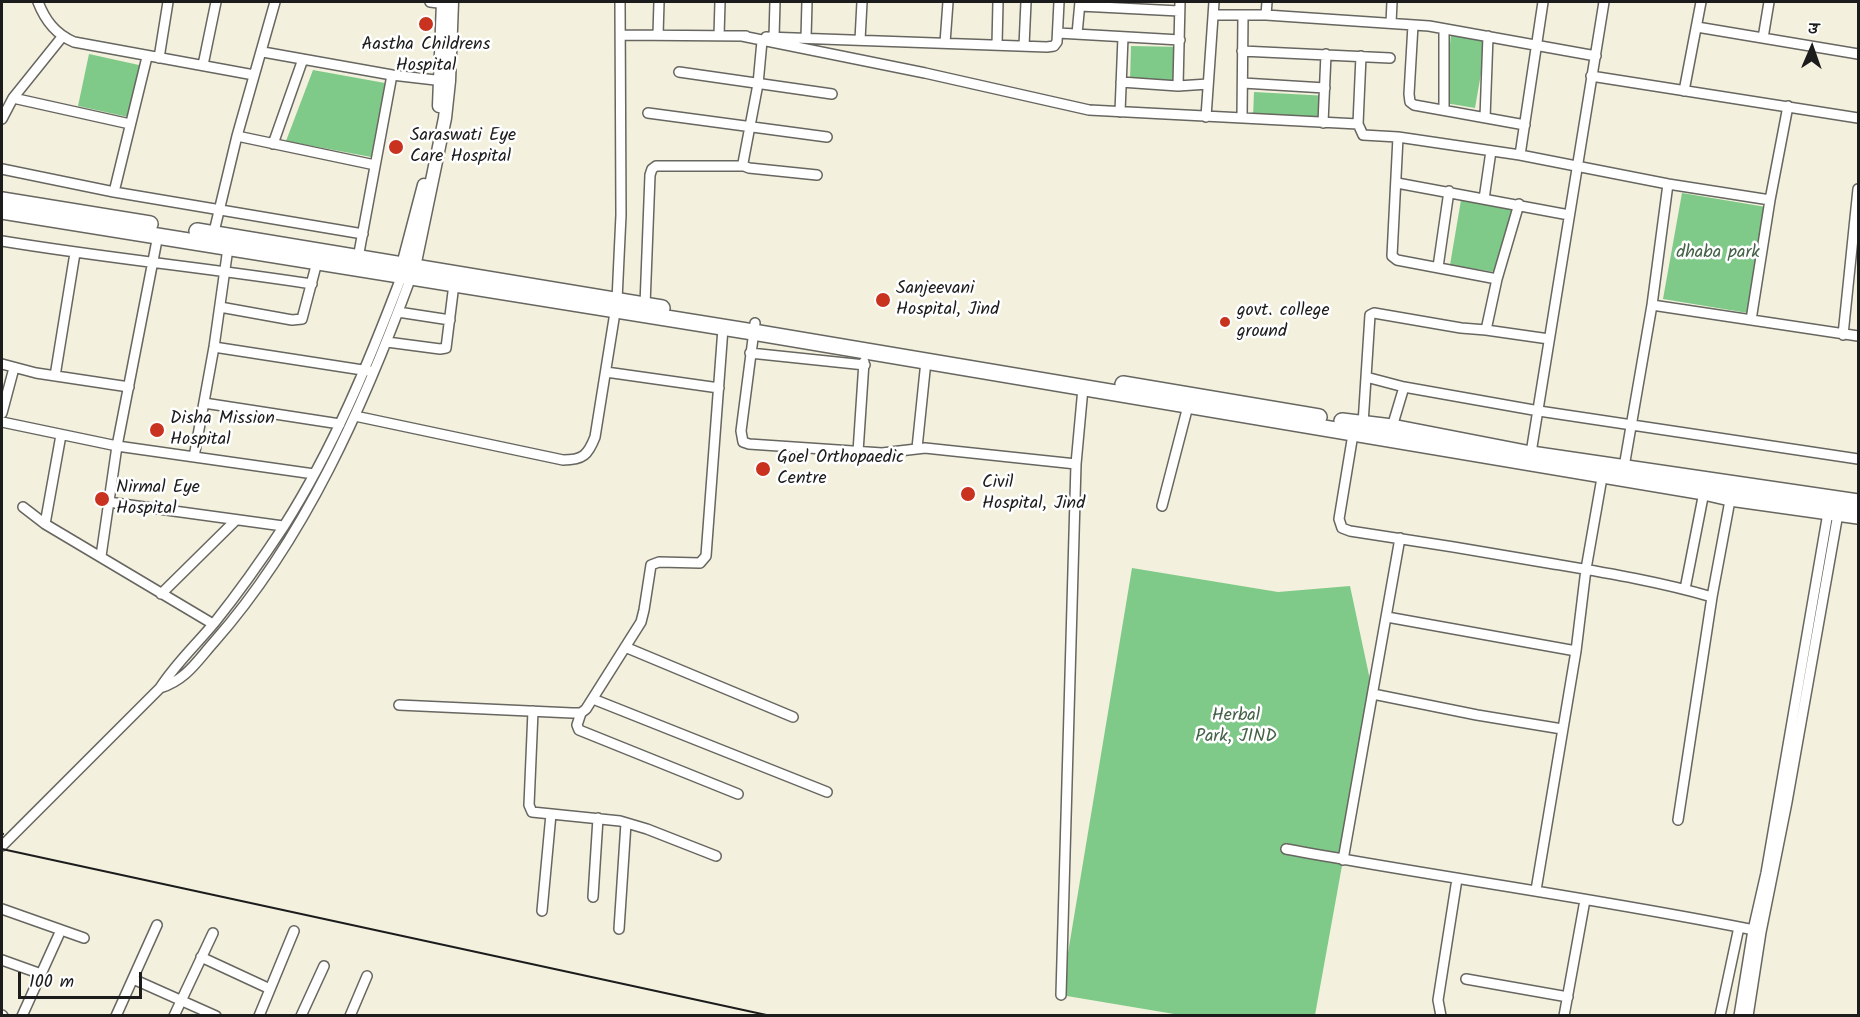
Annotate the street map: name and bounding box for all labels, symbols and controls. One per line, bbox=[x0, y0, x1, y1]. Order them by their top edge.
marker: Aastha Childrens Hospital bbox=[417, 15, 435, 33]
text: उ bbox=[1807, 17, 1818, 42]
north arrow bbox=[1782, 18, 1842, 78]
place label: Aastha Childrens Hospital bbox=[362, 35, 490, 78]
place label: Saraswati Eye Care Hospital bbox=[410, 126, 516, 168]
marker: Saraswati Eye Care Hospital bbox=[387, 138, 405, 156]
park label: dhaba park bbox=[1676, 243, 1760, 265]
place label: Sanjeevani Hospital, Jind bbox=[896, 279, 999, 322]
marker: Sanjeevani Hospital, Jind bbox=[874, 291, 892, 309]
place label: govt. college ground bbox=[1237, 301, 1329, 344]
marker: govt. college ground bbox=[1218, 315, 1232, 329]
place label: Disha Mission Hospital bbox=[170, 409, 275, 452]
marker: Disha Mission Hospital bbox=[148, 421, 166, 439]
place label: Goel Orthopaedic Centre bbox=[777, 448, 904, 490]
marker: Goel Orthopaedic Centre bbox=[754, 460, 772, 478]
place label: Civil Hospital, Jind bbox=[982, 473, 1085, 516]
place label: Nirmal Eye Hospital bbox=[116, 478, 200, 520]
marker: Civil Hospital, Jind bbox=[959, 485, 977, 503]
marker: Nirmal Eye Hospital bbox=[93, 490, 111, 508]
park label: Herbal Park, JIND bbox=[1195, 706, 1277, 748]
scale bar bbox=[21, 960, 146, 998]
text: 100 m bbox=[29, 968, 74, 997]

